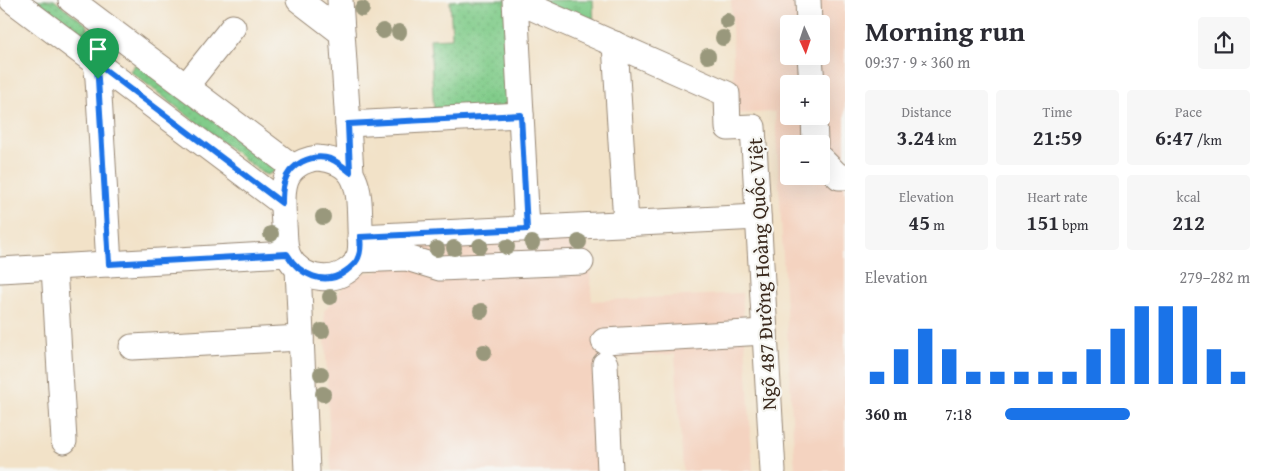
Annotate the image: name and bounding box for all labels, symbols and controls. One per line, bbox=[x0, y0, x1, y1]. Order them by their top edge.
text: Morning run bbox=[865, 10, 1025, 51]
north arrow bbox=[780, 15, 830, 65]
map controls bbox=[780, 15, 830, 185]
button: share bbox=[1198, 17, 1250, 69]
pin bbox=[77, 28, 119, 79]
icon: arrive bbox=[84, 35, 112, 63]
text: 09:37 · 9 × 360 m bbox=[865, 50, 970, 74]
button: + bbox=[780, 75, 830, 125]
text: Distance bbox=[901, 102, 952, 122]
text: Time bbox=[1043, 102, 1072, 122]
text: Pace bbox=[1175, 102, 1202, 122]
text: 3.24 bbox=[896, 122, 935, 153]
text: 21:59 bbox=[1033, 122, 1082, 153]
text: 6:47 bbox=[1155, 122, 1194, 153]
text: km bbox=[935, 130, 957, 150]
text: /km bbox=[1194, 130, 1222, 150]
button: − bbox=[780, 135, 830, 185]
street label: Ngõ 487 Đường Hoàng Quốc Việt bbox=[740, 137, 783, 411]
text: Elevation bbox=[899, 187, 954, 207]
text: Heart rate bbox=[1027, 187, 1088, 207]
text: kcal bbox=[1177, 187, 1200, 207]
text: 45 bbox=[908, 207, 930, 238]
text: 151 bbox=[1027, 207, 1059, 238]
text: 212 bbox=[1172, 207, 1205, 238]
text: m bbox=[930, 215, 945, 235]
text: bpm bbox=[1059, 215, 1088, 235]
text: Elevation bbox=[865, 265, 928, 289]
text: 279–282 m bbox=[1180, 265, 1250, 289]
text: 360 m bbox=[865, 402, 907, 426]
text: 7:18 bbox=[945, 402, 972, 426]

